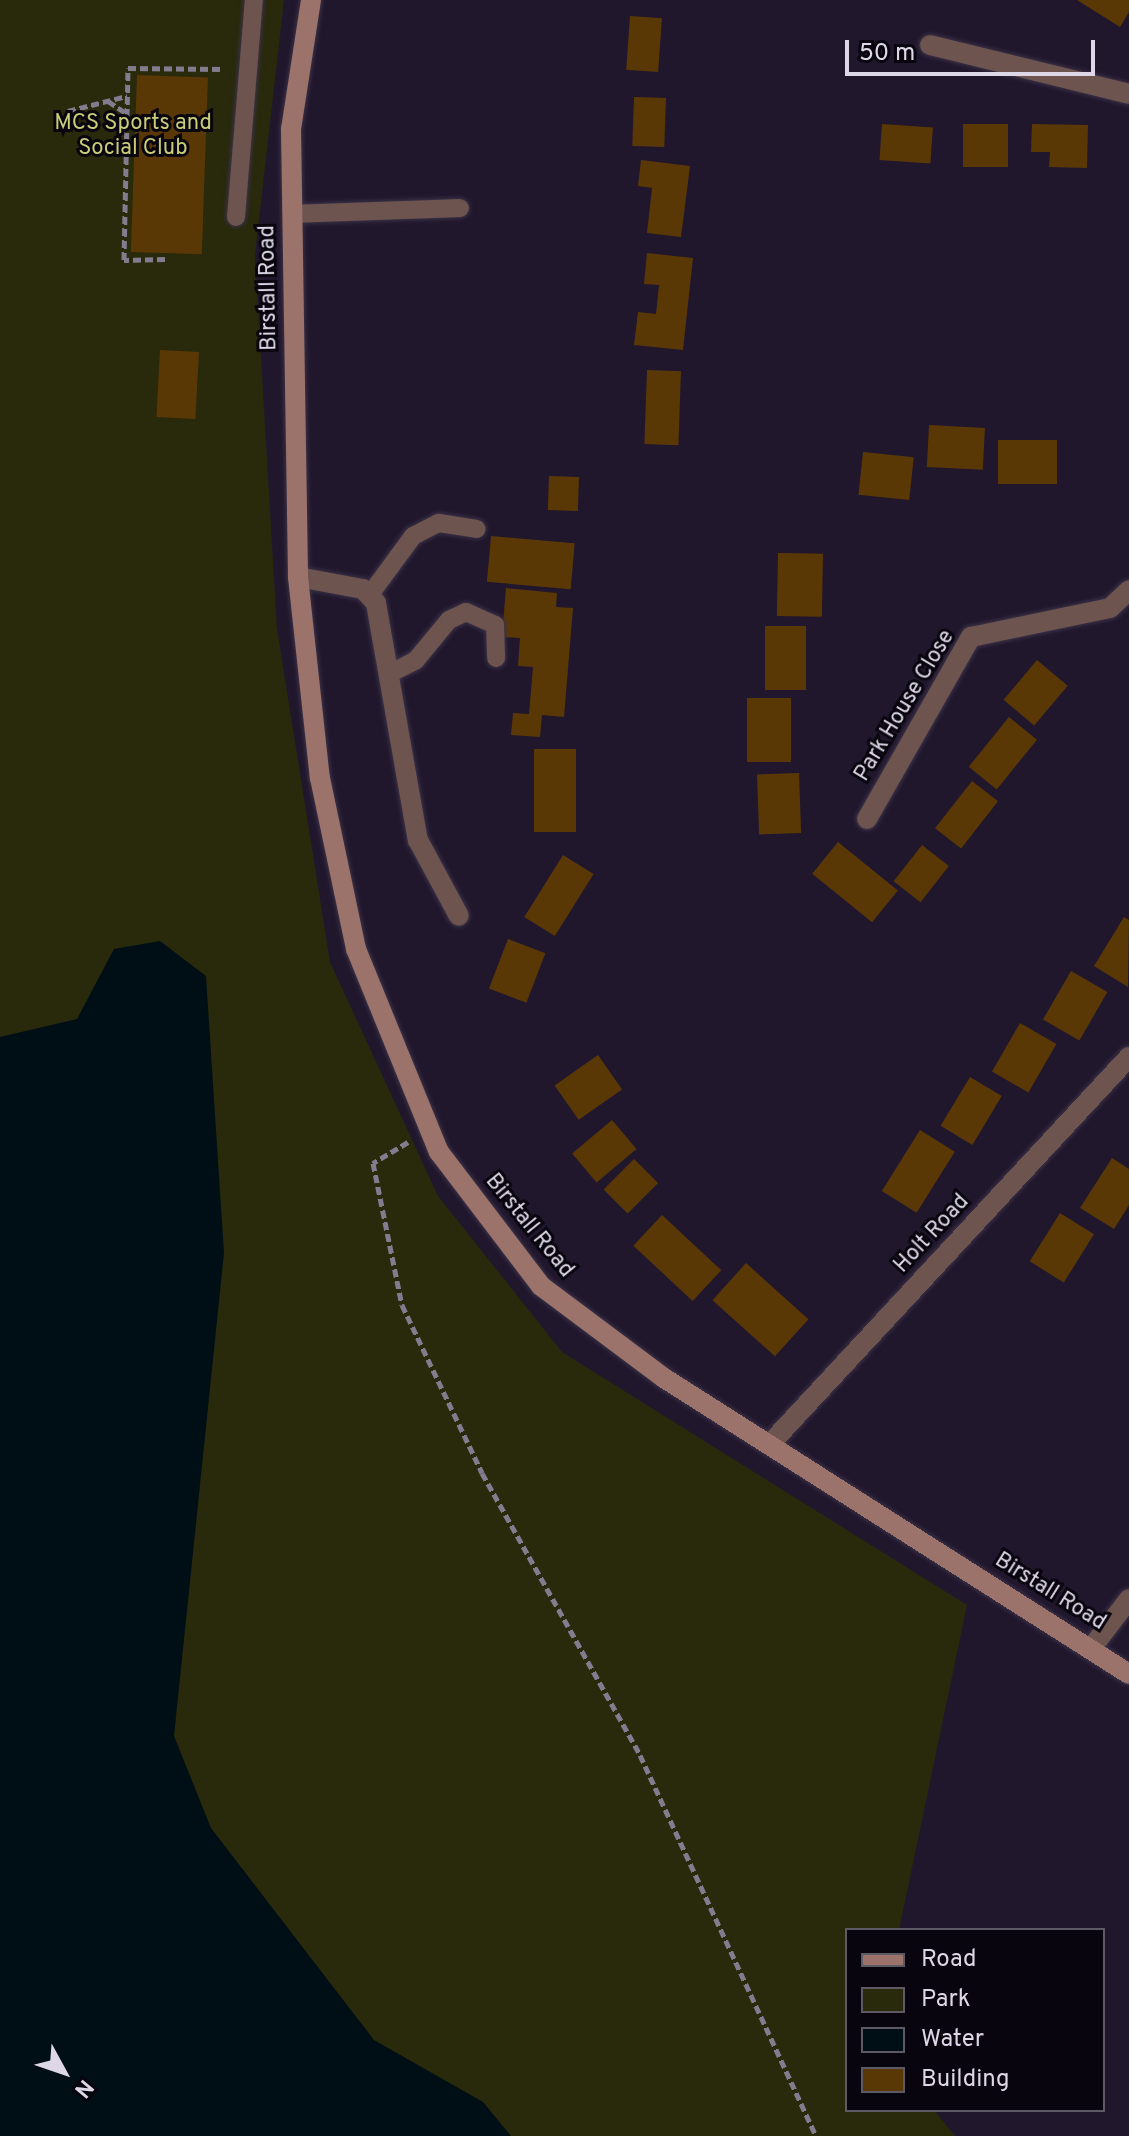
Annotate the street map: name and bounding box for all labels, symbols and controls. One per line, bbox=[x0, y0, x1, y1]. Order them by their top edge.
scale bar bbox=[849, 24, 1099, 74]
text: 50 m bbox=[859, 39, 915, 69]
park label: MCS Sports and Social Club bbox=[54, 110, 212, 162]
street label: Birstall Road bbox=[255, 225, 283, 351]
street label: Park House Close bbox=[849, 626, 961, 786]
street label: Birstall Road bbox=[479, 1169, 579, 1283]
street label: Holt Road bbox=[889, 1189, 975, 1279]
street label: Birstall Road bbox=[990, 1547, 1110, 1637]
legend bbox=[845, 1928, 1105, 2112]
text: Road bbox=[921, 1945, 977, 1975]
text: Park bbox=[921, 1985, 971, 2015]
text: Water bbox=[921, 2025, 984, 2055]
north arrow bbox=[24, 2032, 104, 2112]
text: Building bbox=[921, 2065, 1010, 2095]
text: N bbox=[67, 2073, 98, 2102]

